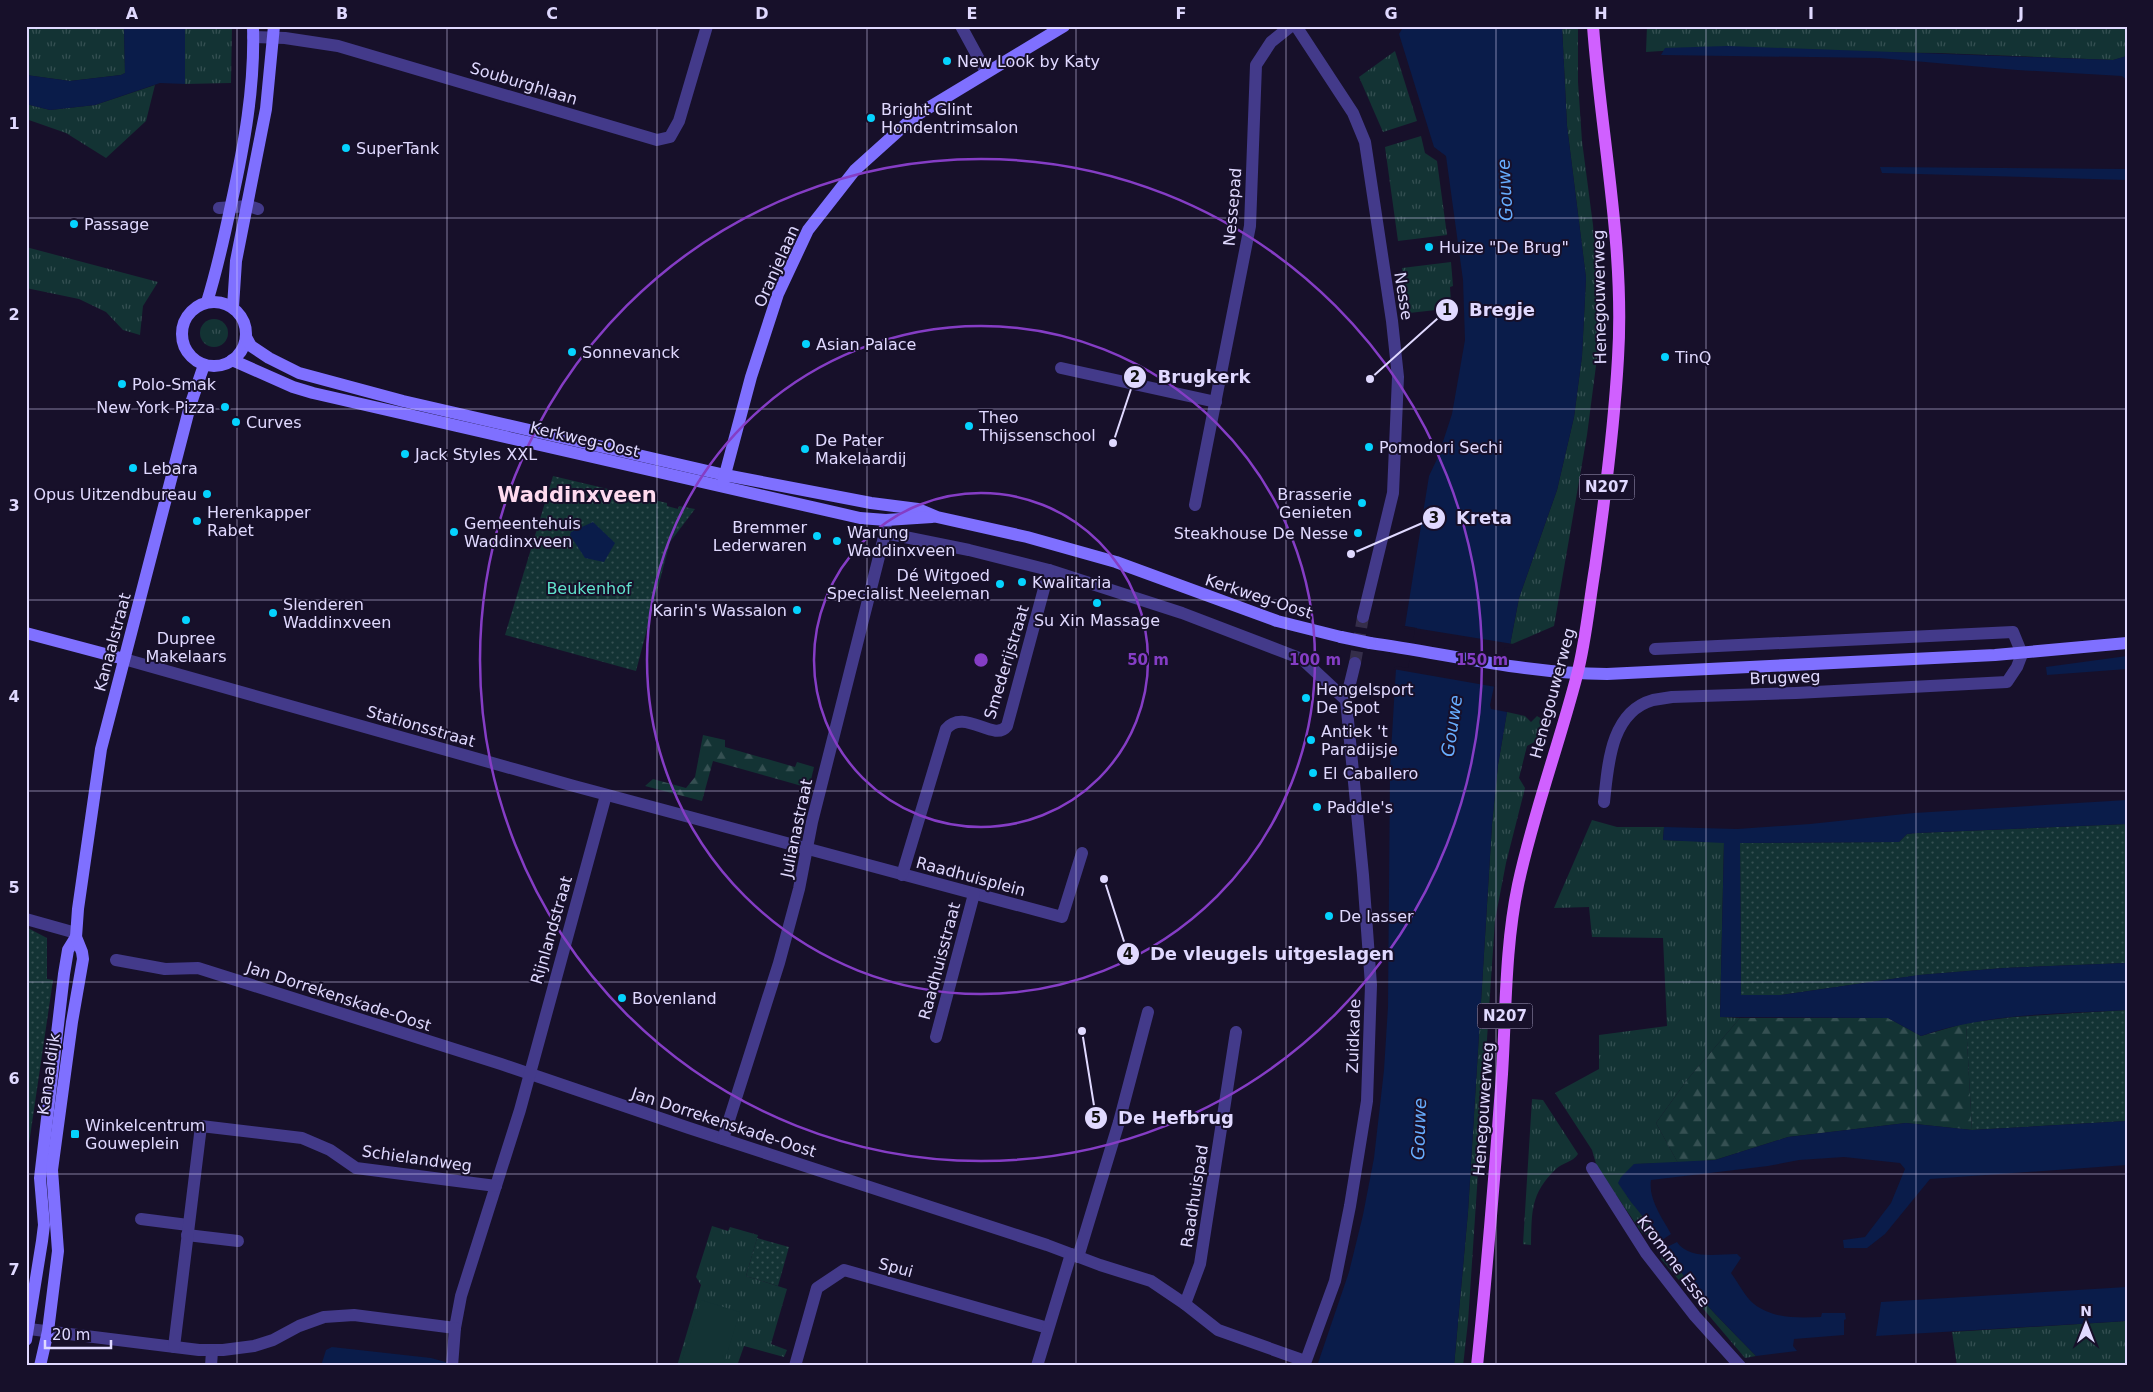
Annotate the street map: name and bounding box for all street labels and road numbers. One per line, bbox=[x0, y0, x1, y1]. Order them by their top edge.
street label: Souburghlaan bbox=[468, 58, 580, 109]
street label: Nessepad bbox=[1220, 167, 1245, 247]
street label: Oranjelaan bbox=[750, 222, 803, 310]
street label: Henegouwerweg bbox=[1589, 230, 1610, 364]
street label: Nesse bbox=[1390, 271, 1417, 321]
street label: Kerkweg-Oost bbox=[528, 418, 641, 461]
road number: N207 bbox=[1580, 474, 1634, 500]
street label: Kerkweg-Oost bbox=[1203, 570, 1315, 623]
street label: Kanaalstraat bbox=[90, 591, 135, 694]
street label: Smederijstraat bbox=[980, 603, 1033, 721]
street label: Henegouwerweg bbox=[1526, 626, 1579, 761]
street label: Brugweg bbox=[1749, 667, 1821, 688]
street label: Stationsstraat bbox=[364, 702, 477, 751]
street label: Julianastraat bbox=[777, 777, 816, 880]
street label: Raadhuisplein bbox=[914, 853, 1028, 900]
street label: Rijnlandstraat bbox=[527, 874, 576, 986]
street label: Raadhuisstraat bbox=[915, 900, 964, 1022]
street label: Jan Dorrekenskade-Oost bbox=[243, 957, 434, 1035]
street label: Zuidkade bbox=[1343, 998, 1364, 1074]
road number: N207 bbox=[1478, 1004, 1532, 1028]
street label: Kanaaldijk bbox=[33, 1031, 64, 1116]
street label: Henegouwerweg bbox=[1469, 1041, 1498, 1177]
street label: Jan Dorrekenskade-Oost bbox=[628, 1083, 819, 1161]
street label: Schielandweg bbox=[361, 1141, 473, 1176]
street label: Raadhuispad bbox=[1177, 1143, 1212, 1249]
street label: Kromme Esse bbox=[1633, 1212, 1714, 1311]
street label: Spui bbox=[877, 1254, 915, 1281]

